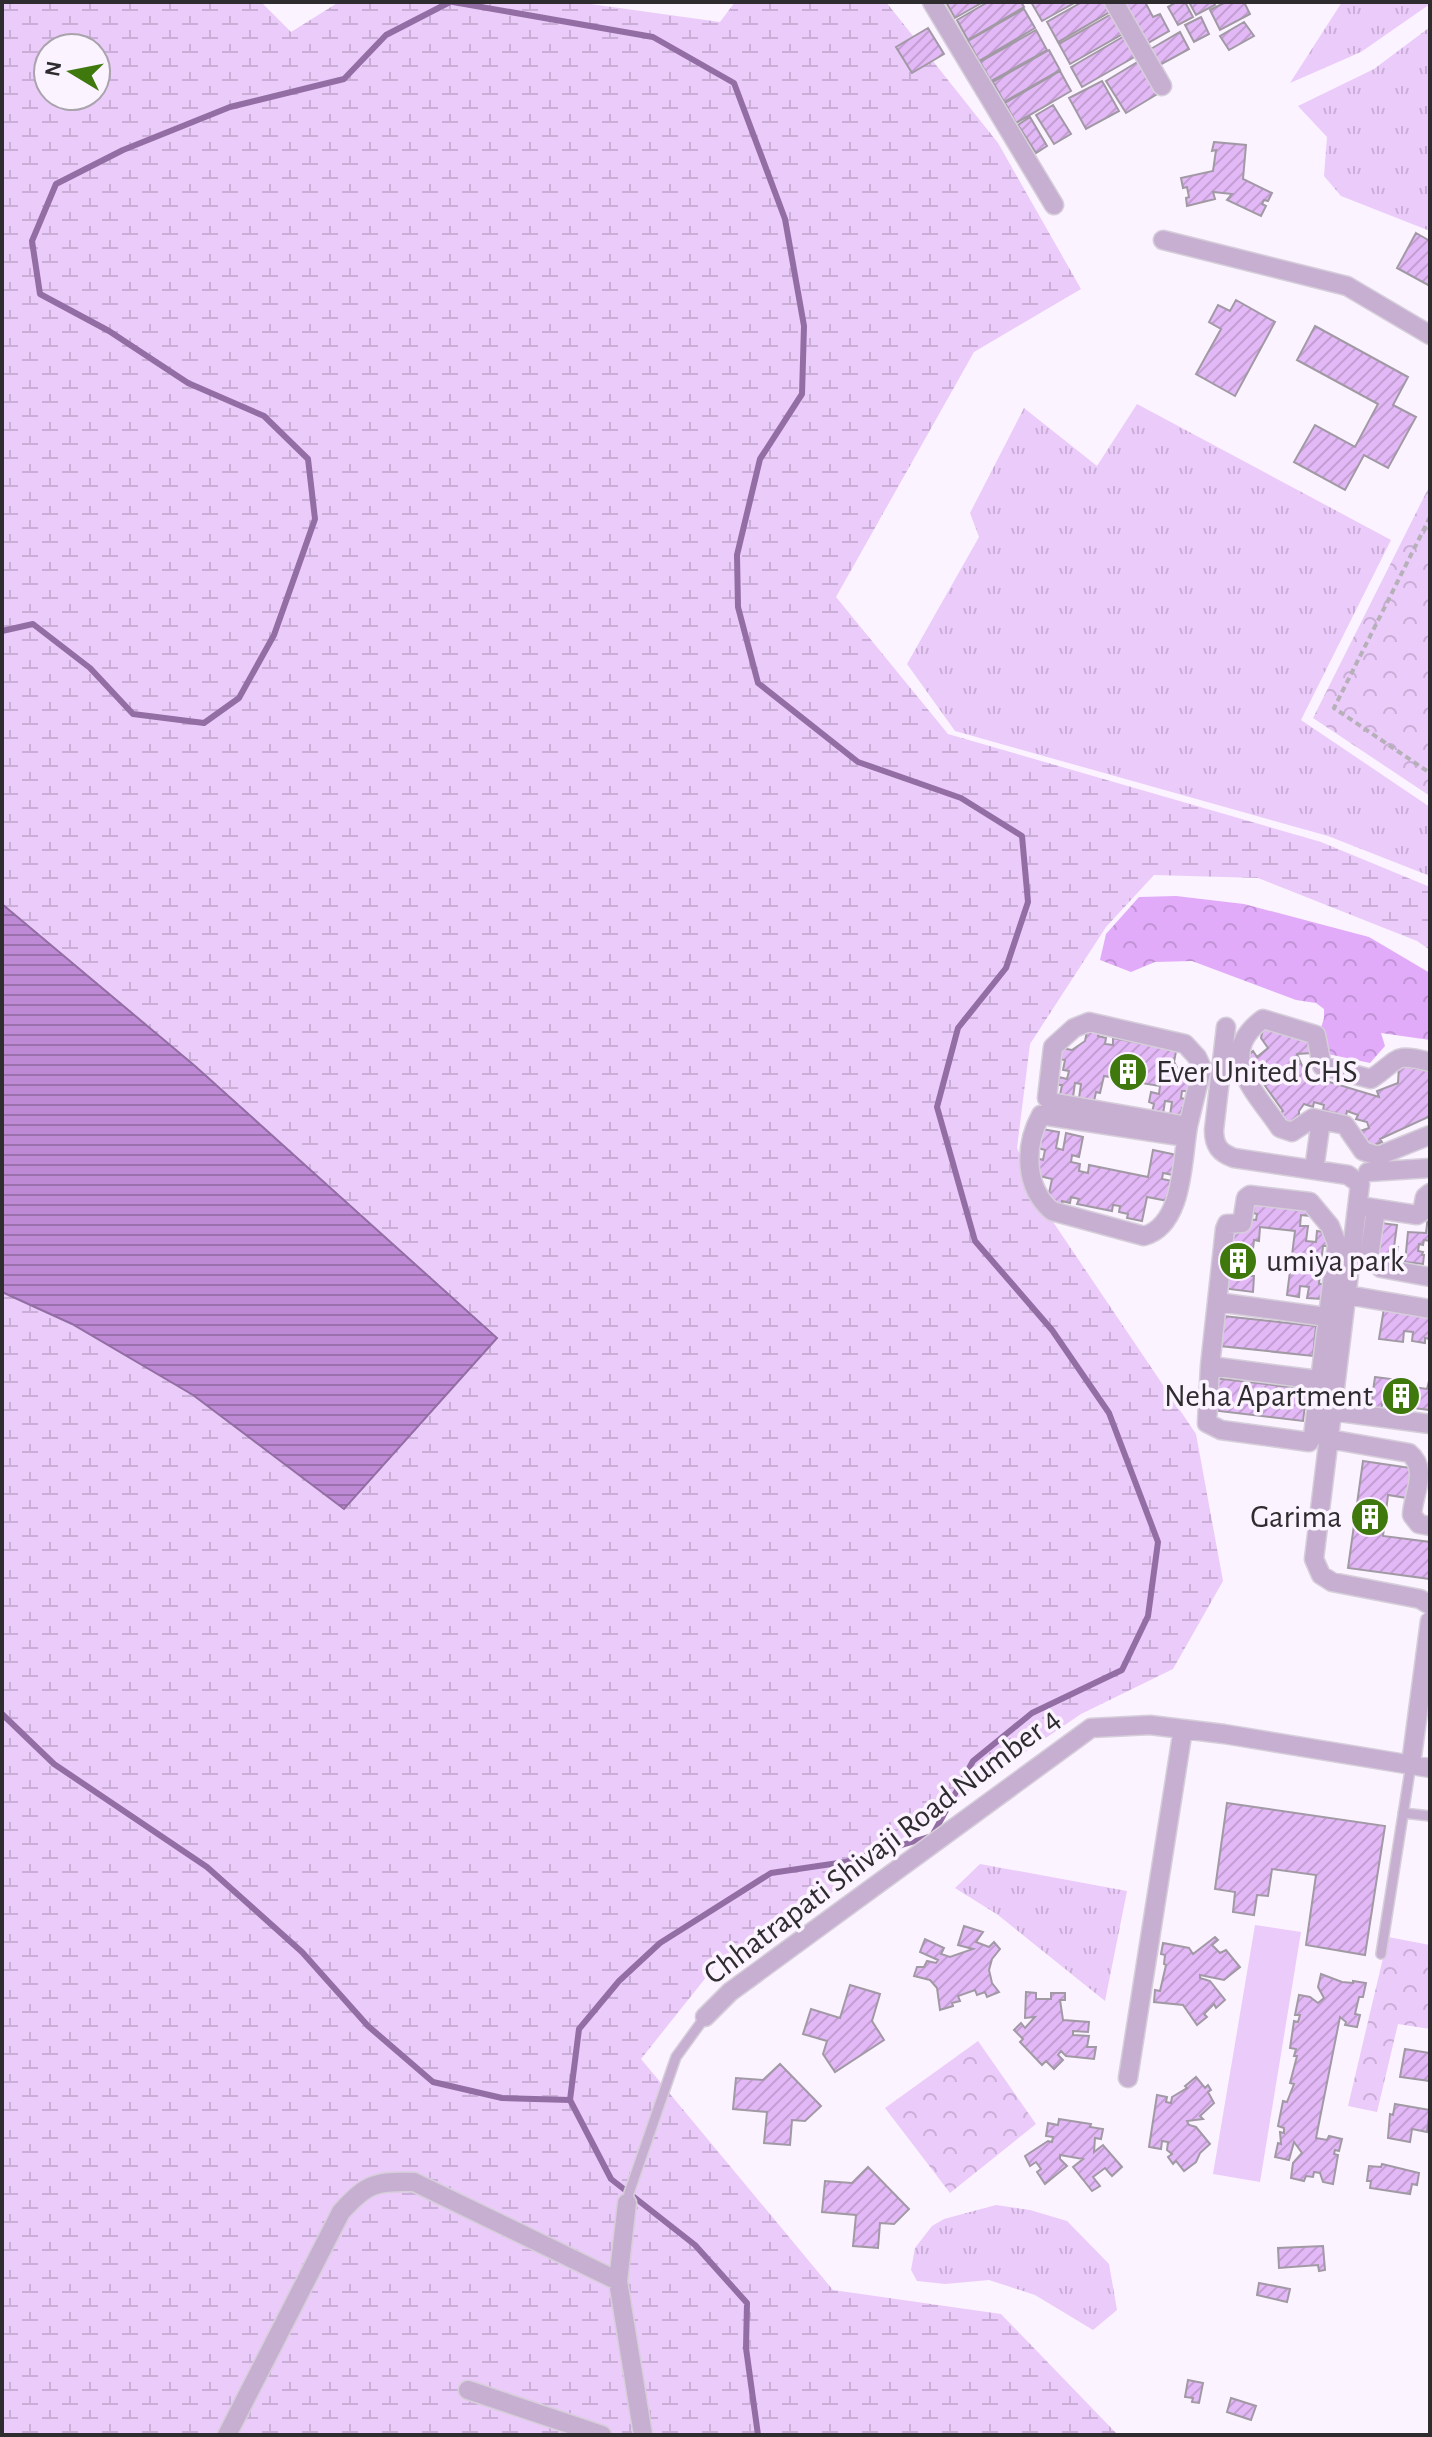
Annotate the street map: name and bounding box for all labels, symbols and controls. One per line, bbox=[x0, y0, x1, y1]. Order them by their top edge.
north arrow bbox=[32, 32, 112, 112]
text: N bbox=[41, 59, 65, 78]
building icon: Ever United CHS bbox=[1107, 1051, 1149, 1093]
place label: Ever United CHS bbox=[1156, 1056, 1358, 1088]
building icon: umiya park bbox=[1217, 1240, 1259, 1282]
place label: umiya park bbox=[1266, 1245, 1405, 1277]
building icon: Neha Apartment bbox=[1380, 1375, 1422, 1417]
place label: Neha Apartment bbox=[1164, 1380, 1373, 1412]
building icon: Garima bbox=[1349, 1496, 1391, 1538]
place label: Garima bbox=[1250, 1501, 1342, 1533]
street label: Chhatrapati Shivaji Road Number 4 bbox=[698, 1702, 1066, 1990]

